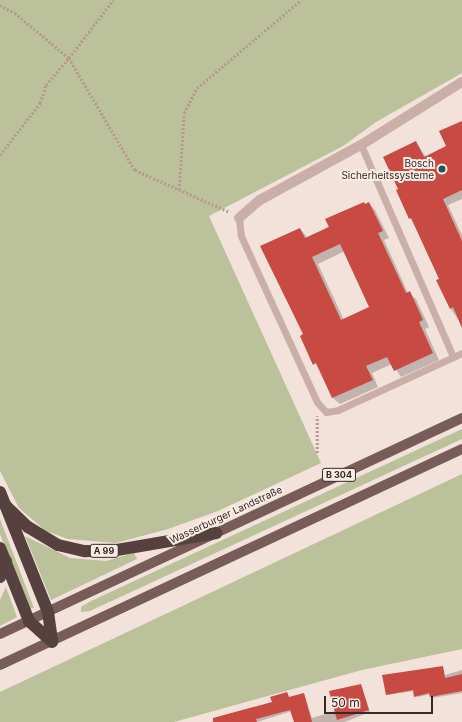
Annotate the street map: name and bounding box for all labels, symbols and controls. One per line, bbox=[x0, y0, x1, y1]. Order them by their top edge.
place label: Bosch Sicherheitssysteme bbox=[341, 157, 434, 180]
marker: Bosch Sicherheitssysteme bbox=[437, 164, 447, 174]
road number: B 304 bbox=[321, 468, 357, 482]
street label: Wasserburger Landstraße bbox=[168, 484, 284, 546]
road number: A 99 bbox=[89, 544, 119, 558]
scale bar bbox=[326, 688, 435, 714]
text: 50 m bbox=[331, 695, 360, 710]

